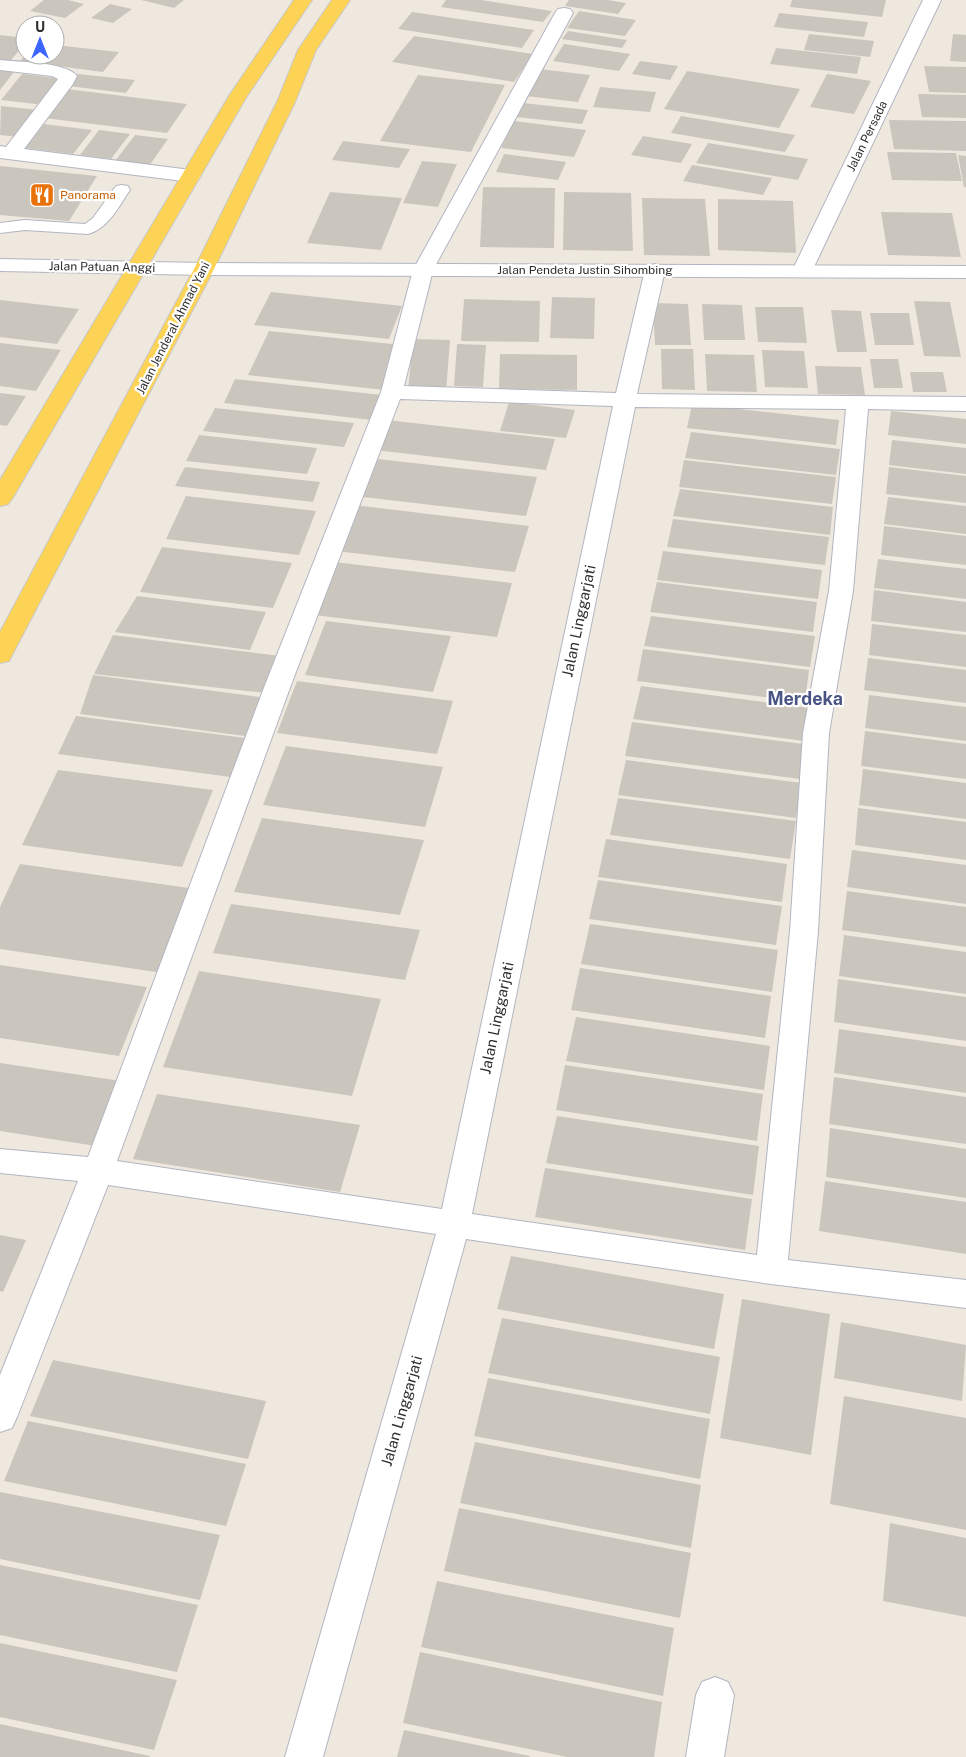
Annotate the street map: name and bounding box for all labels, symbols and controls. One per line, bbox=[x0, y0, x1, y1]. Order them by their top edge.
north arrow bbox=[15, 15, 65, 65]
text: U bbox=[35, 19, 45, 35]
street label: Jalan Persada bbox=[844, 98, 890, 174]
restaurant icon: Panorama bbox=[29, 182, 55, 208]
place label: Panorama bbox=[60, 188, 116, 202]
street label: Jalan Patuan Anggi bbox=[49, 259, 155, 275]
street label: Jalan Jenderal Ahmad Yani bbox=[133, 259, 213, 397]
street label: Jalan Pendeta Justin Sihombing bbox=[497, 263, 673, 277]
street label: Jalan Linggarjati bbox=[558, 563, 599, 679]
district label: Merdeka bbox=[767, 688, 843, 709]
street label: Jalan Linggarjati bbox=[476, 960, 517, 1076]
street label: Jalan Linggarjati bbox=[378, 1354, 425, 1468]

